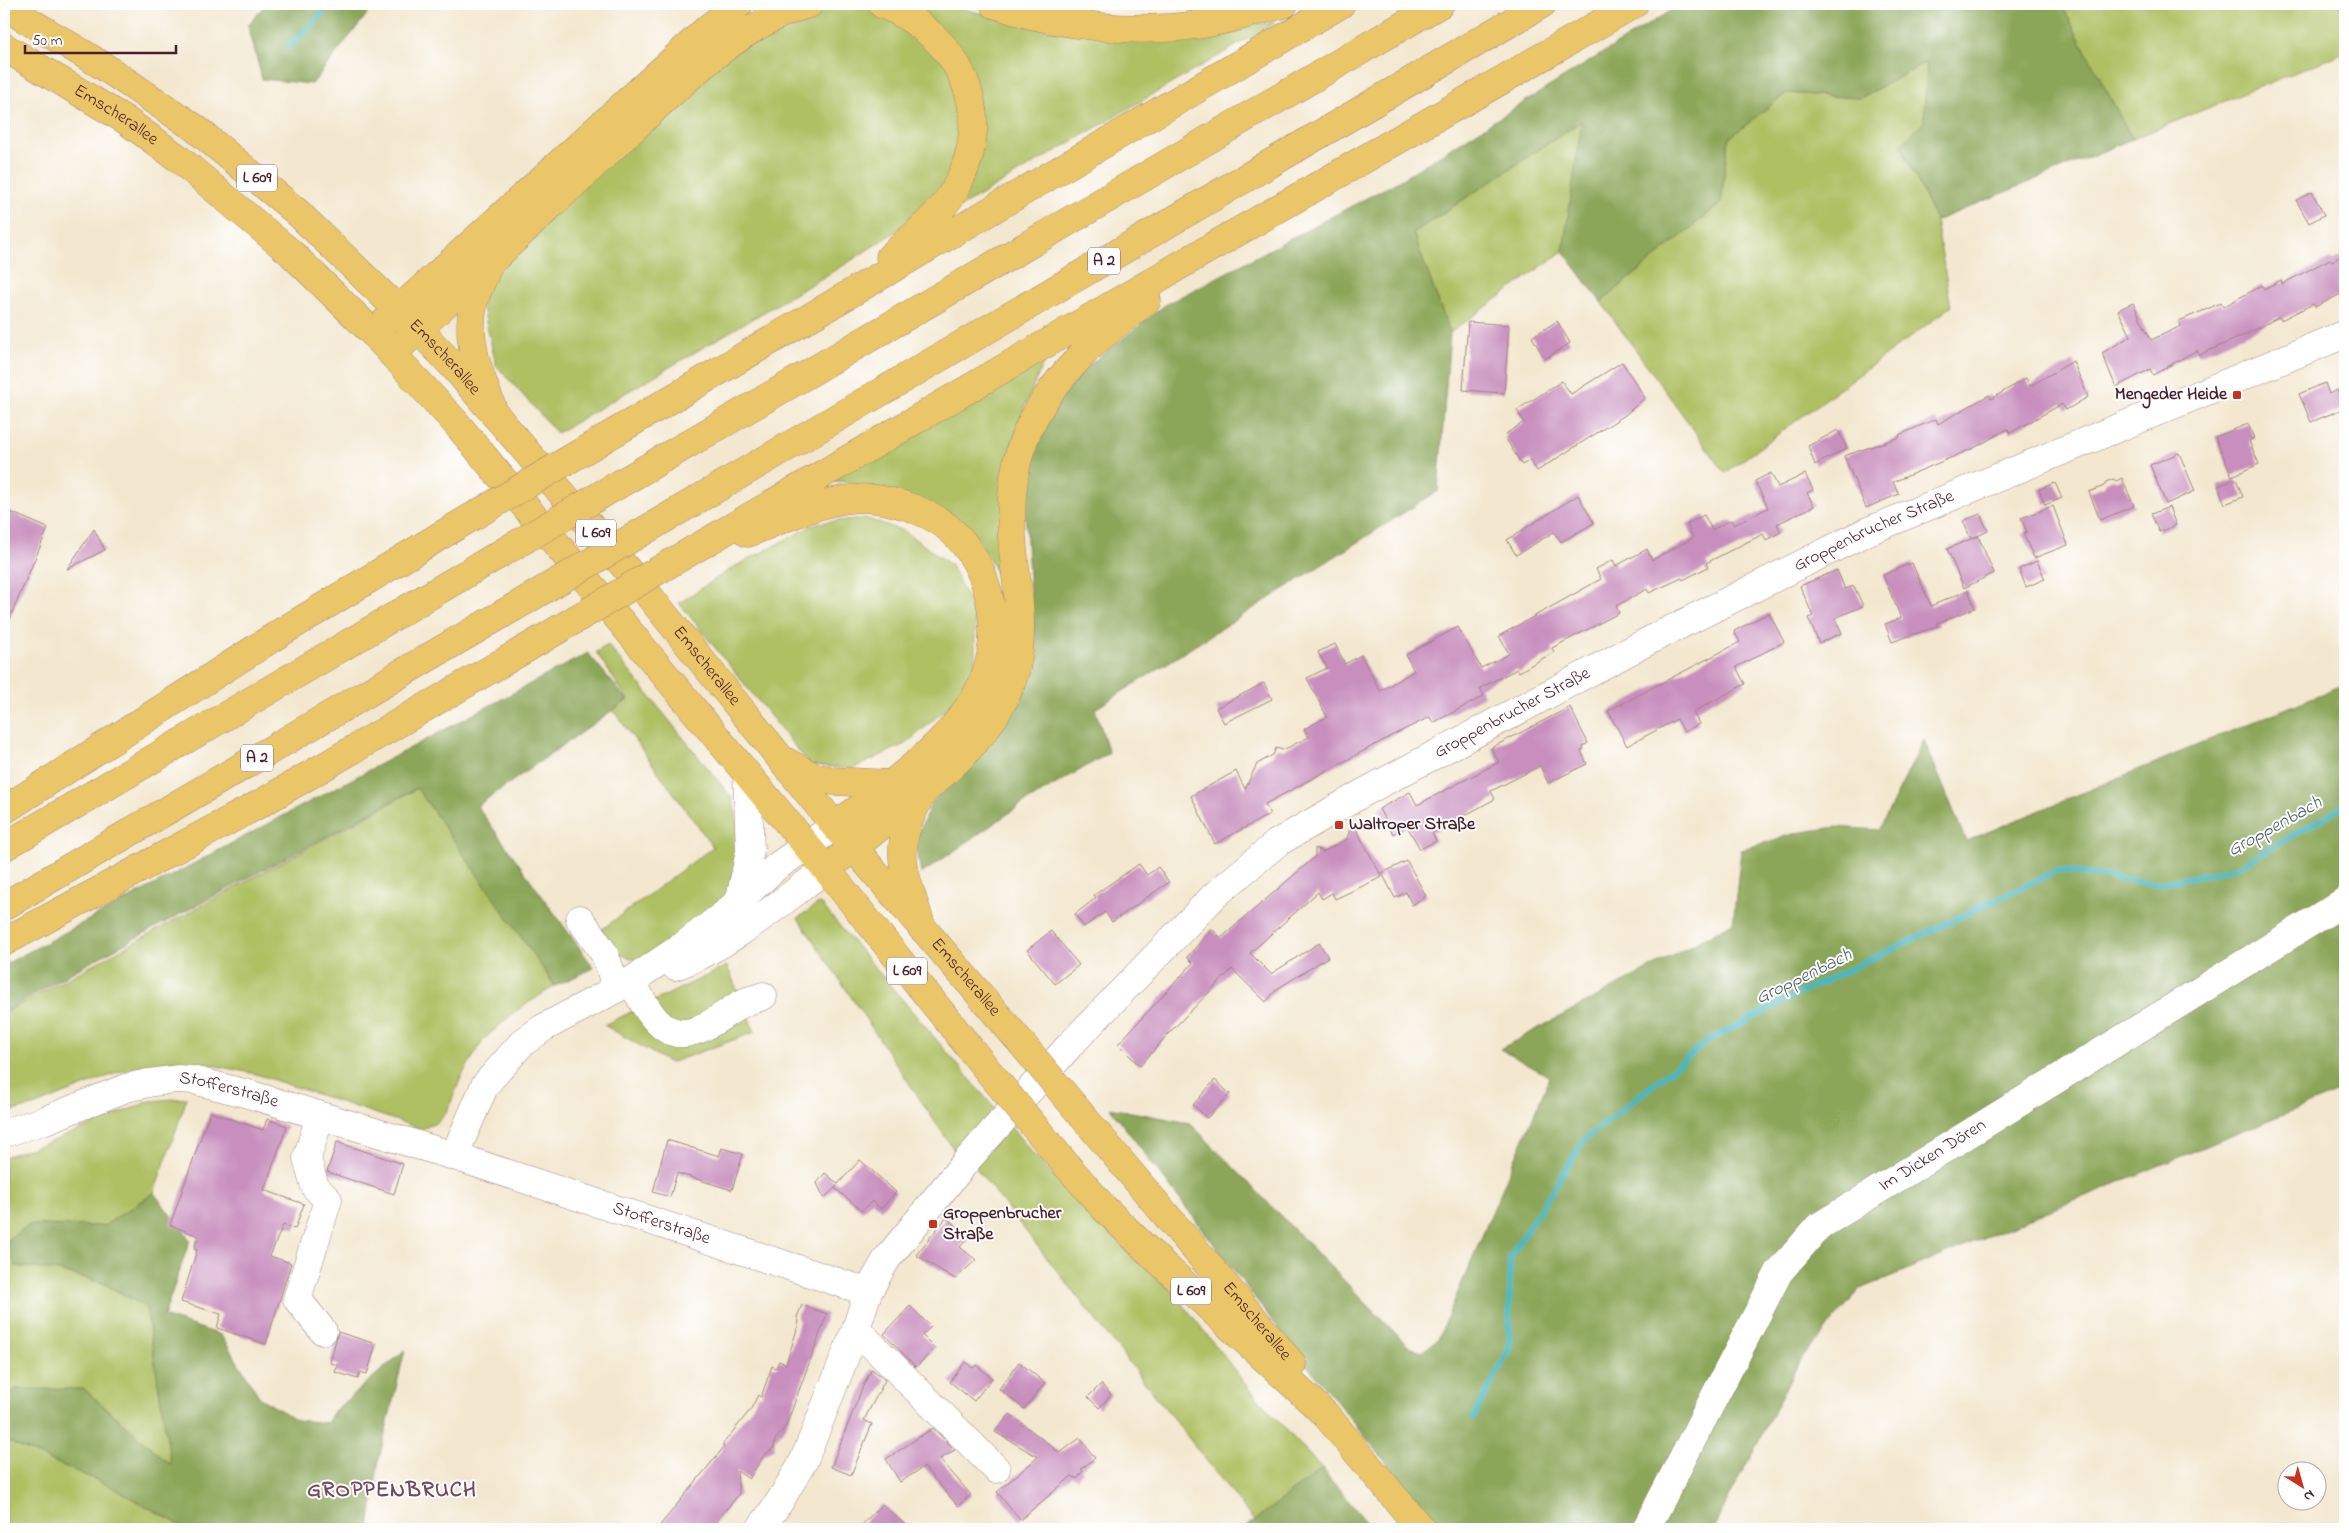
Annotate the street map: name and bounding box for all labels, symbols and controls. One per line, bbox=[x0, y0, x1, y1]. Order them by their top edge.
scale bar bbox=[25, 22, 176, 54]
text: 50 m bbox=[32, 30, 63, 52]
street label: Emscherallee bbox=[68, 78, 164, 153]
road number: L 609 bbox=[237, 164, 277, 192]
road number: A 2 bbox=[1088, 248, 1120, 274]
street label: Emscherallee bbox=[402, 313, 487, 402]
place label: Mengeder Heide bbox=[2115, 382, 2228, 409]
marker: Mengeder Heide bbox=[2231, 389, 2243, 401]
street label: Groppenbrucher Straße bbox=[1790, 484, 1959, 579]
road number: L 609 bbox=[576, 520, 616, 546]
street label: Emscherallee bbox=[666, 621, 747, 713]
street label: Groppenbrucher Straße bbox=[1430, 661, 1596, 766]
road number: A 2 bbox=[241, 744, 273, 771]
water label: Groppenbach bbox=[2223, 790, 2328, 864]
place label: Waltroper Straße bbox=[1349, 812, 1476, 838]
marker: Waltroper Straße bbox=[1333, 819, 1345, 831]
street label: Emscherallee bbox=[924, 933, 1007, 1023]
water label: Groppenbach bbox=[1751, 942, 1858, 1012]
road number: L 609 bbox=[887, 958, 927, 984]
street label: Stofferstraße bbox=[178, 1066, 282, 1116]
street label: Im Dicken Dören bbox=[1874, 1113, 1992, 1199]
street label: Stofferstraße bbox=[609, 1196, 714, 1253]
place label: Groppenbrucher Straße bbox=[943, 1201, 1062, 1248]
marker: Groppenbrucher Straße bbox=[927, 1218, 939, 1230]
street label: Emscherallee bbox=[1215, 1277, 1298, 1368]
road number: L 609 bbox=[1171, 1278, 1211, 1304]
north arrow bbox=[2276, 1460, 2326, 1510]
district label: GROPPENBRUCH bbox=[307, 1475, 477, 1507]
text: N bbox=[2299, 1484, 2319, 1506]

